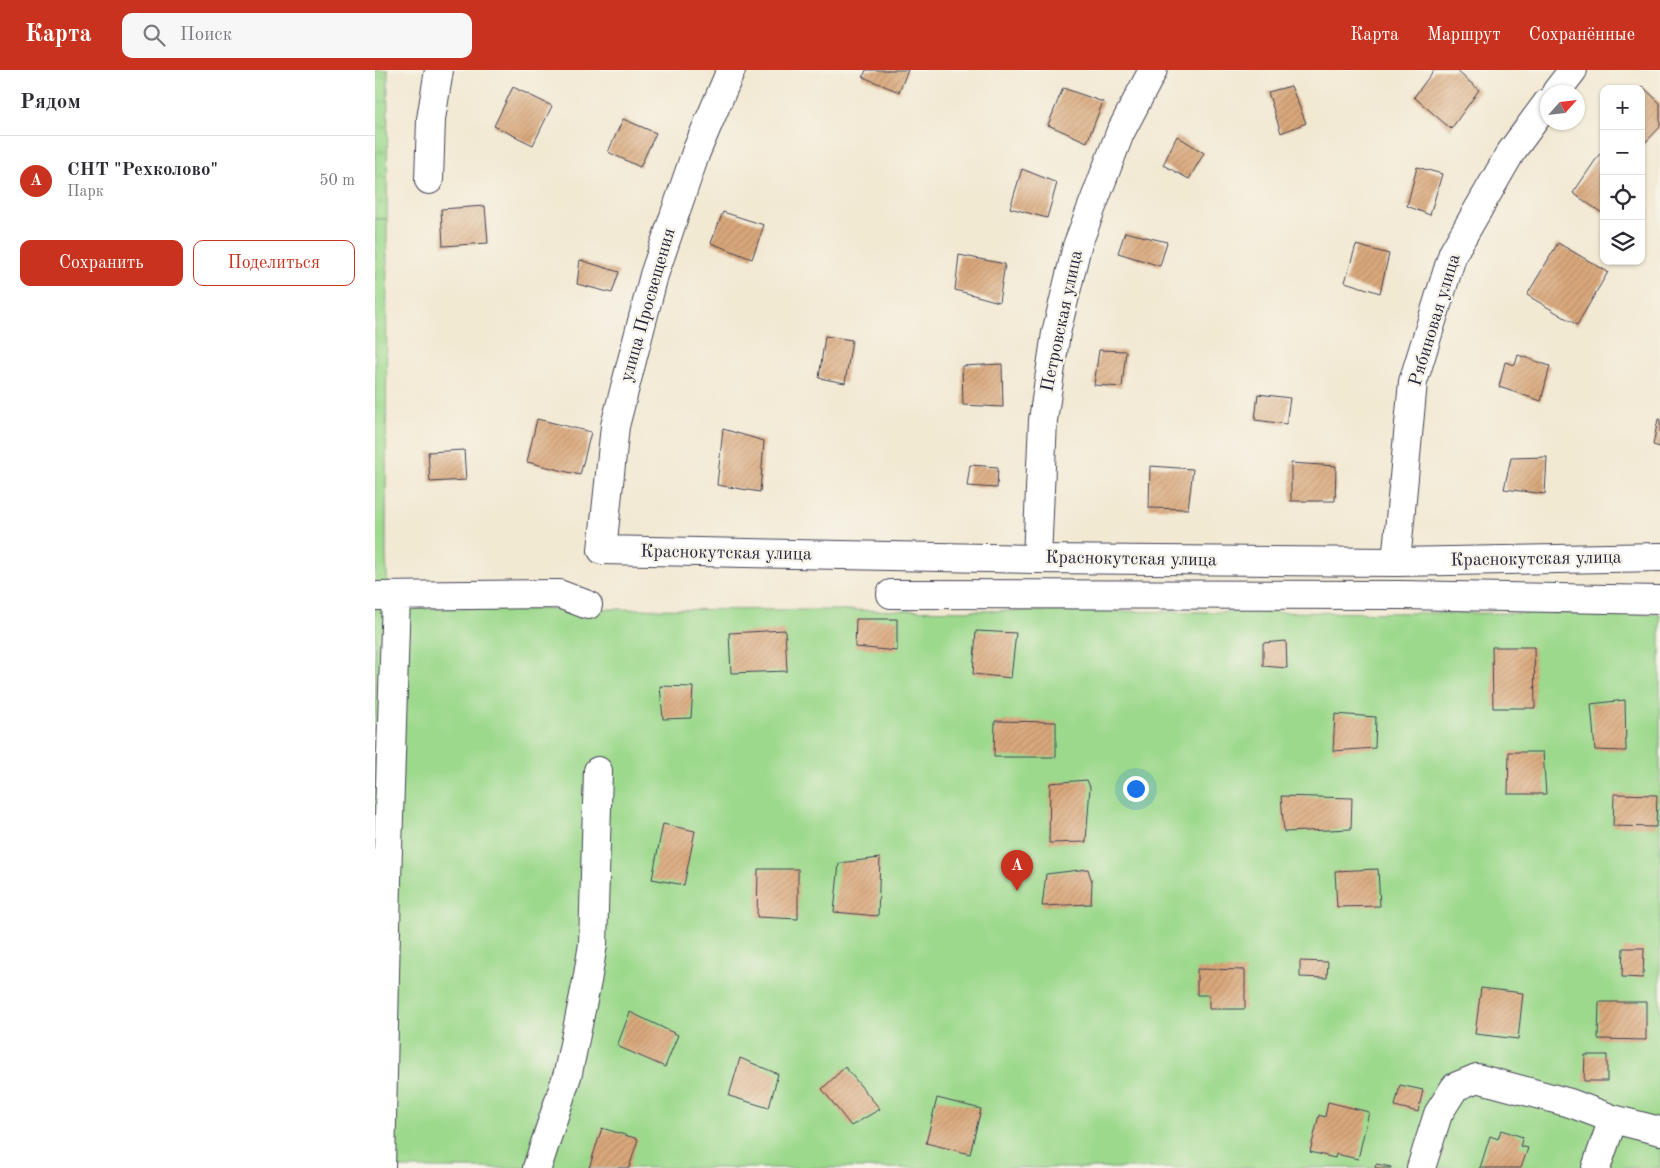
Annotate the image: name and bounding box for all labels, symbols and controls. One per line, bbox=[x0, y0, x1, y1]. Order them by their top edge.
search box bbox=[122, 13, 472, 58]
icon: search bbox=[140, 21, 168, 49]
text: Карта bbox=[25, 23, 92, 47]
text: Поиск bbox=[180, 26, 232, 45]
text: Карта bbox=[1350, 26, 1399, 44]
text: Маршрут bbox=[1427, 26, 1501, 44]
text: Сохранённые bbox=[1529, 26, 1635, 44]
north arrow bbox=[1540, 85, 1585, 130]
map controls bbox=[1600, 85, 1645, 265]
button: + bbox=[1600, 85, 1645, 130]
text: Рядом bbox=[20, 92, 81, 113]
button: − bbox=[1600, 130, 1645, 175]
text: СНТ "Рехколово" bbox=[67, 161, 218, 180]
text: A bbox=[30, 173, 42, 189]
text: 50 m bbox=[319, 173, 355, 189]
button: locate bbox=[1600, 175, 1645, 220]
text: Парк bbox=[67, 184, 104, 200]
button: layers bbox=[1600, 220, 1645, 265]
street label: улица Просвещения bbox=[617, 226, 679, 384]
button: Сохранить bbox=[20, 240, 183, 286]
button: Поделиться bbox=[193, 240, 355, 286]
street label: Петровская улица bbox=[1038, 249, 1086, 393]
street label: Рябиновая улица bbox=[1406, 252, 1464, 388]
street label: Краснокутская улица bbox=[640, 543, 812, 563]
street label: Краснокутская улица bbox=[1045, 549, 1217, 569]
street label: Краснокутская улица bbox=[1450, 549, 1622, 569]
your location bbox=[1123, 776, 1149, 802]
pin: A bbox=[1001, 850, 1033, 891]

